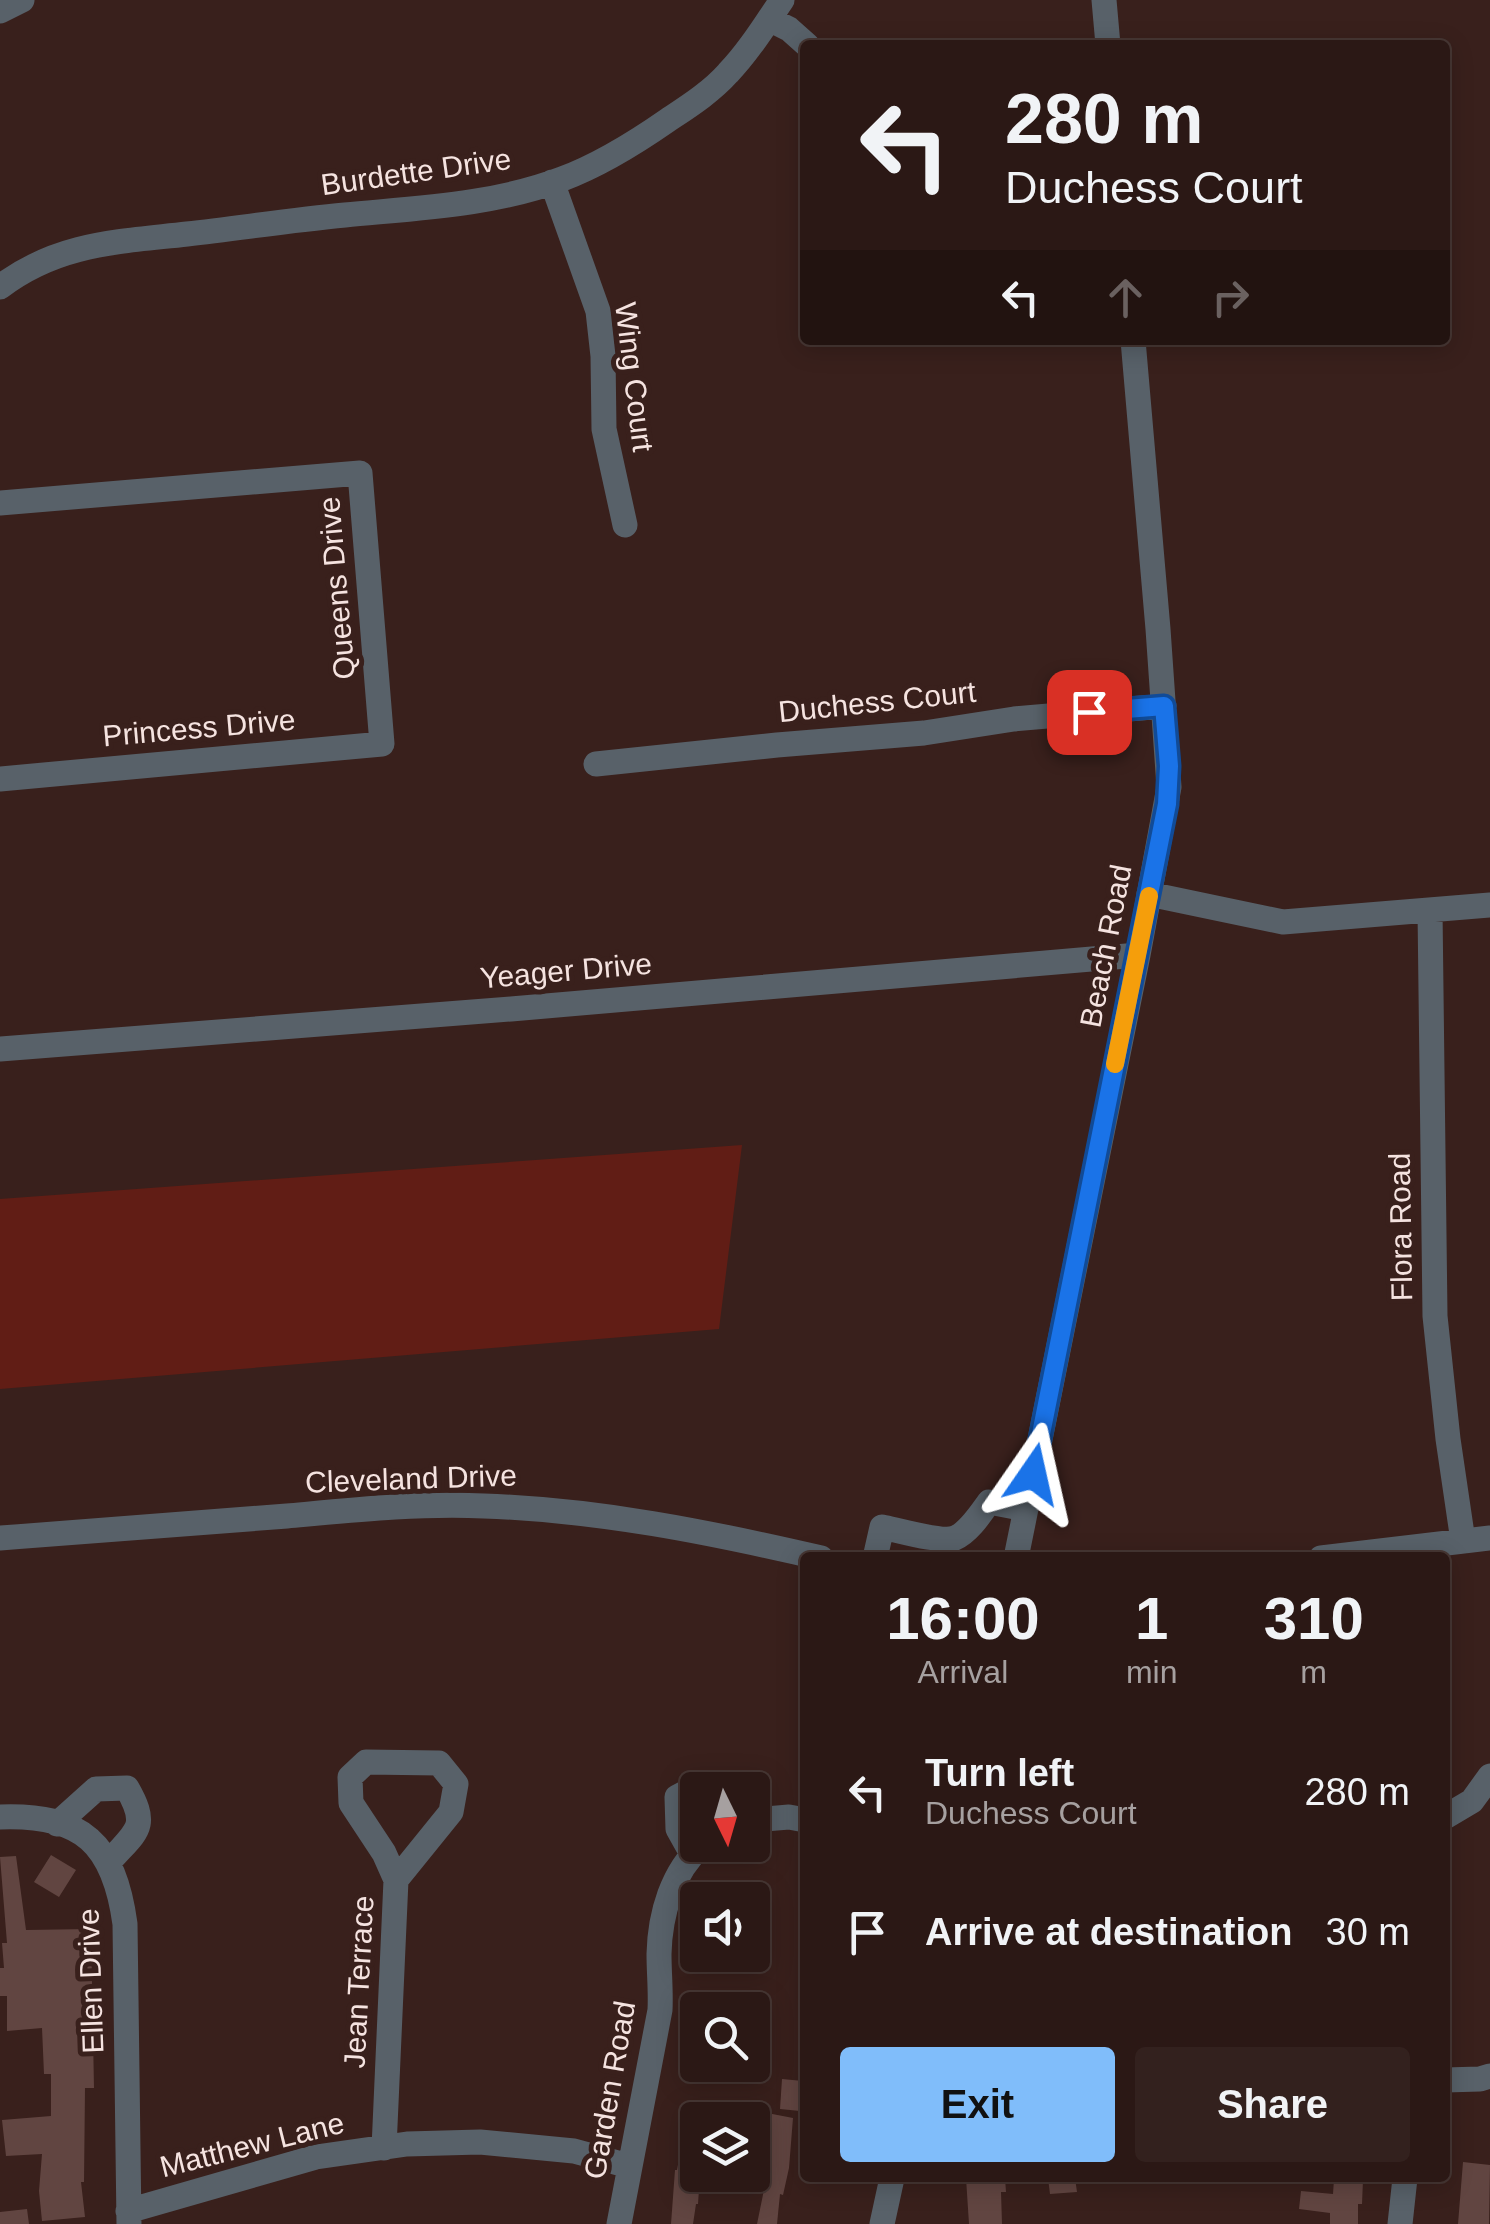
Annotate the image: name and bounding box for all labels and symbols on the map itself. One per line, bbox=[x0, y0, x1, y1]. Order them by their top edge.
street label: Burdette Drive bbox=[319, 142, 513, 201]
street label: Wing Court bbox=[609, 300, 660, 454]
street label: Queens Drive bbox=[312, 495, 361, 681]
pin bbox=[1047, 670, 1132, 755]
street label: Duchess Court bbox=[777, 675, 978, 728]
street label: Princess Drive bbox=[101, 703, 297, 752]
street label: Beach Road bbox=[1074, 862, 1137, 1030]
street label: Yeager Drive bbox=[479, 947, 653, 994]
street label: Flora Road bbox=[1383, 1153, 1418, 1301]
position arrow bbox=[981, 1422, 1085, 1526]
street label: Cleveland Drive bbox=[305, 1458, 517, 1499]
north arrow bbox=[680, 1772, 770, 1862]
street label: Jean Terrace bbox=[337, 1895, 380, 2069]
street label: Ellen Drive bbox=[71, 1908, 110, 2054]
street label: Garden Road bbox=[578, 1998, 641, 2181]
street label: Matthew Lane bbox=[156, 2106, 347, 2183]

